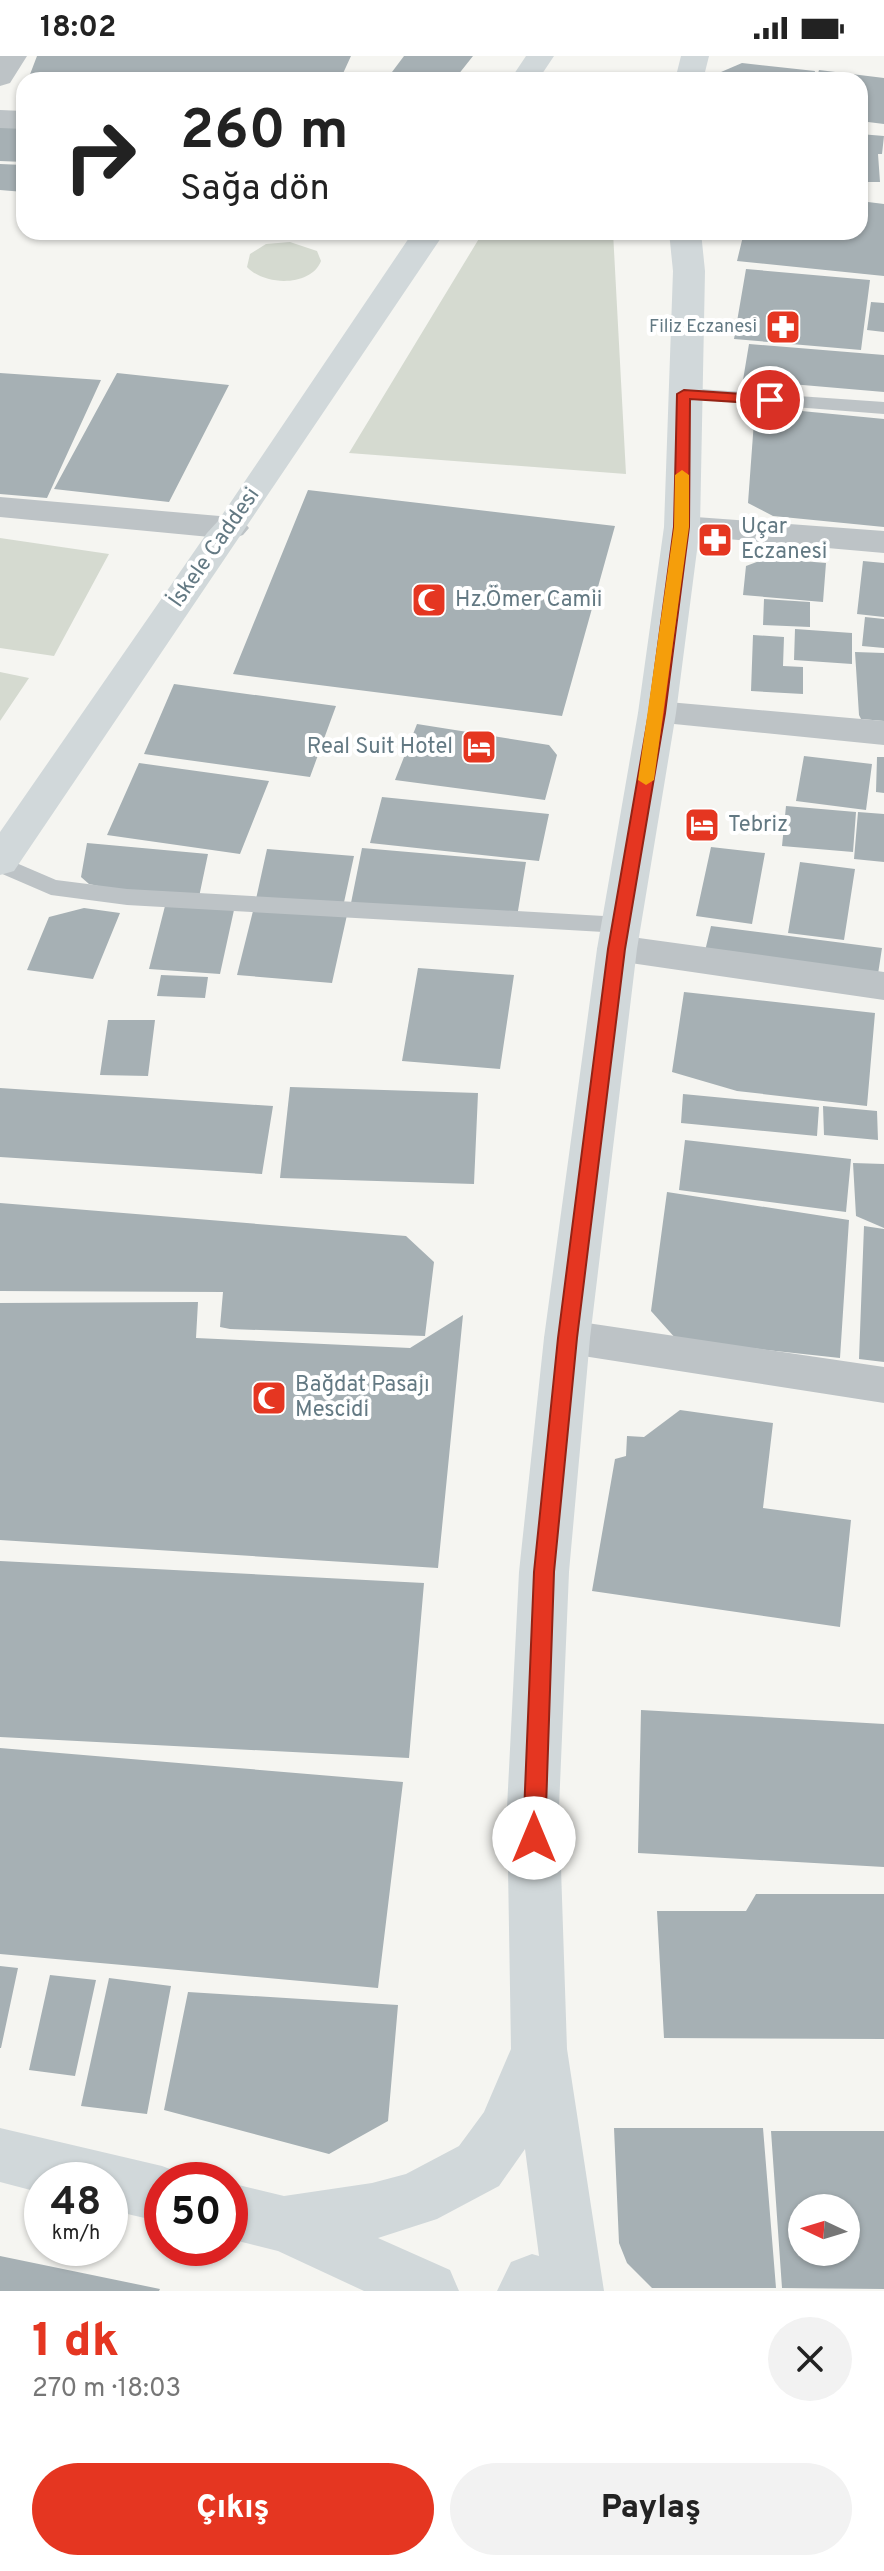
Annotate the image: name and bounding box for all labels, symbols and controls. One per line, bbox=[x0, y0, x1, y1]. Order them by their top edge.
text: 18:02 bbox=[40, 10, 116, 47]
text: 260 m bbox=[180, 98, 349, 168]
icon: right bbox=[48, 104, 152, 208]
text: Sağa dön bbox=[180, 167, 330, 213]
pharmacy icon: Filiz Eczanesi bbox=[764, 308, 802, 346]
place label: Filiz Eczanesi bbox=[649, 316, 757, 339]
pin bbox=[736, 366, 804, 434]
icon: arrive bbox=[748, 378, 792, 422]
street label: İskele Caddesi bbox=[162, 482, 266, 613]
place label: Uçar Eczanesi bbox=[741, 514, 827, 566]
pharmacy icon: Uçar Eczanesi bbox=[696, 521, 734, 559]
mosque icon: Hz.Ömer Camii bbox=[410, 581, 448, 619]
place label: Hz.Ömer Camii bbox=[455, 585, 602, 614]
hotel icon: Real Suit Hotel bbox=[460, 728, 498, 766]
place label: Real Suit Hotel bbox=[307, 734, 453, 761]
hotel icon: Tebriz bbox=[683, 806, 721, 844]
place label: Tebriz bbox=[728, 812, 788, 839]
place label: Bağdat Pasajı Mescidi bbox=[295, 1372, 430, 1424]
mosque icon: Bağdat Pasajı Mescidi bbox=[250, 1379, 288, 1417]
position arrow bbox=[492, 1796, 576, 1880]
speed limit sign: 50 bbox=[144, 2162, 248, 2266]
text: 48 bbox=[51, 2179, 101, 2229]
north arrow bbox=[788, 2194, 860, 2266]
map controls bbox=[788, 2194, 860, 2266]
text: km/h bbox=[52, 2221, 100, 2247]
text: 1 dk bbox=[32, 2313, 119, 2373]
button: close bbox=[768, 2317, 852, 2401]
text: 270 m · 18:03 bbox=[32, 2373, 181, 2406]
button: Çıkış bbox=[32, 2463, 434, 2555]
button: Paylaş bbox=[450, 2463, 852, 2555]

